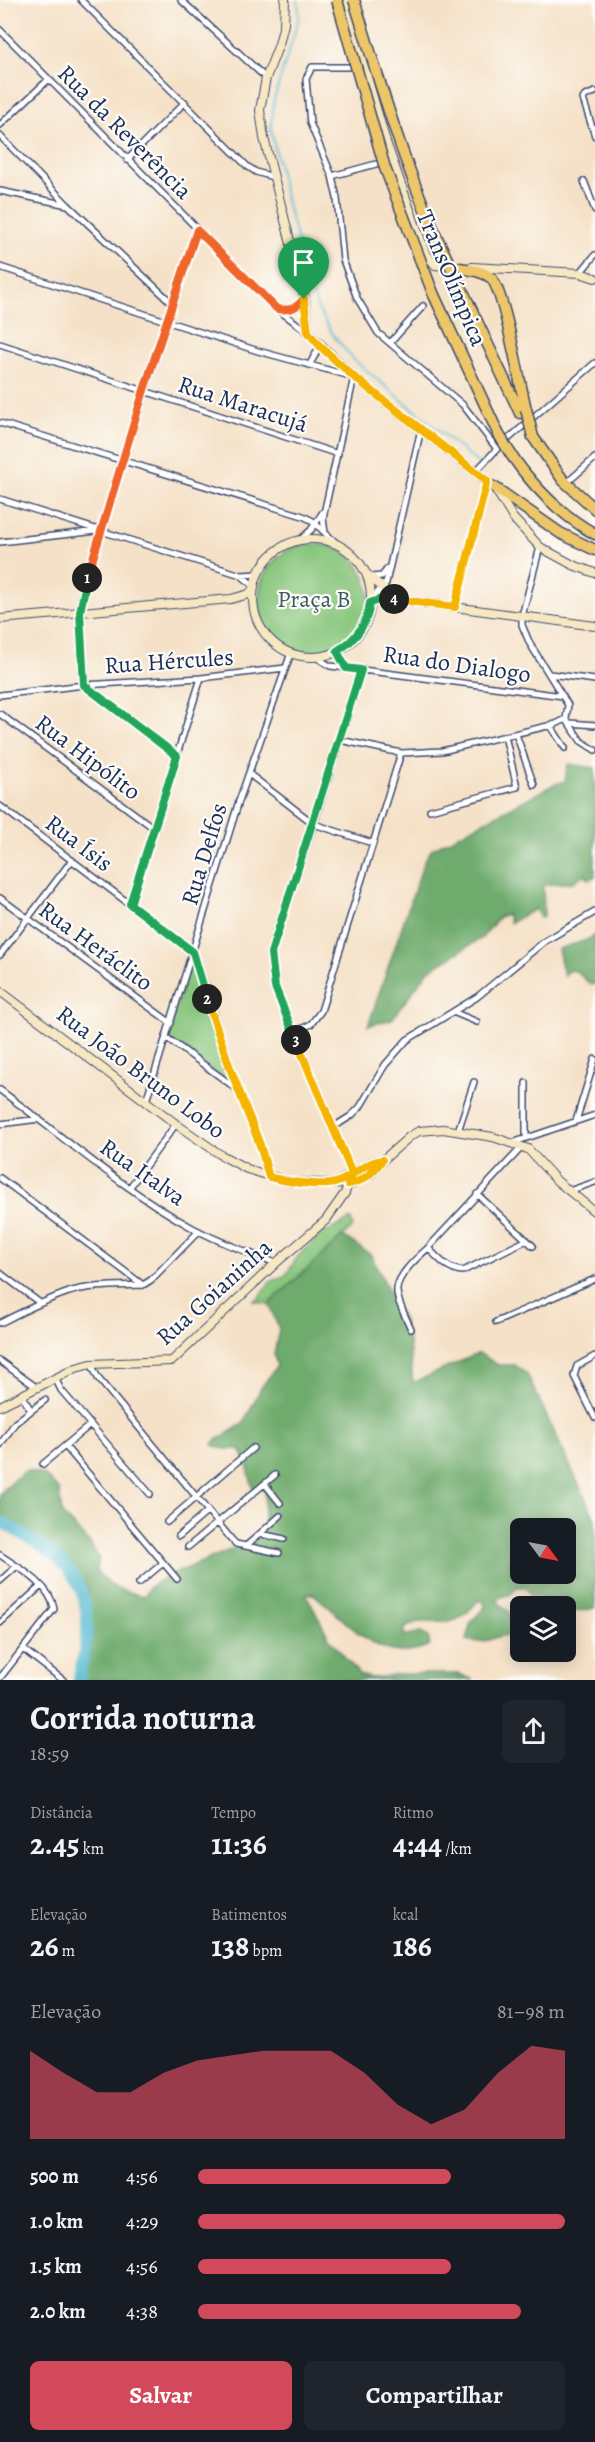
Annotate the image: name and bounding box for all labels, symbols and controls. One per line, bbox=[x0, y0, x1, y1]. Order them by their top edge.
street label: Rua da Reverência bbox=[51, 58, 200, 207]
street label: TransOlímpica bbox=[409, 205, 495, 352]
pin bbox=[278, 237, 329, 299]
icon: arrive bbox=[287, 246, 320, 279]
street label: Rua Maracujá bbox=[174, 368, 313, 440]
pin: 1 bbox=[72, 563, 102, 593]
text: 1 bbox=[84, 567, 90, 589]
park label: Praça B bbox=[277, 583, 351, 615]
pin: 4 bbox=[379, 584, 409, 614]
text: 4 bbox=[390, 588, 398, 610]
street label: Rua do Dialogo bbox=[381, 638, 533, 690]
street label: Rua Hércules bbox=[103, 641, 235, 681]
street label: Rua Hipólito bbox=[29, 707, 147, 807]
street label: Rua Delfos bbox=[173, 799, 235, 909]
street label: Rua Ísis bbox=[39, 807, 119, 879]
street label: Rua Heráclito bbox=[32, 894, 160, 998]
pin: 2 bbox=[192, 984, 222, 1014]
text: 2 bbox=[203, 988, 211, 1010]
street label: Rua João Bruno Lobo bbox=[50, 998, 232, 1146]
pin: 3 bbox=[281, 1025, 311, 1055]
text: 3 bbox=[293, 1029, 299, 1051]
street label: Rua Italva bbox=[94, 1131, 193, 1214]
street label: Rua Goianinha bbox=[149, 1231, 279, 1353]
north arrow bbox=[510, 1518, 576, 1584]
map controls bbox=[510, 1518, 576, 1662]
button: layers bbox=[510, 1596, 576, 1662]
text: Corrida noturna bbox=[30, 1695, 256, 1740]
button: share bbox=[502, 1700, 565, 1763]
text: 18:59 bbox=[30, 1740, 69, 1767]
text: Distância bbox=[30, 1802, 92, 1824]
text: Tempo bbox=[211, 1802, 256, 1824]
text: Ritmo bbox=[393, 1802, 433, 1824]
text: 2.45 bbox=[30, 1824, 80, 1864]
text: 11:36 bbox=[211, 1824, 267, 1864]
text: 4:44 bbox=[393, 1824, 442, 1864]
text: km bbox=[80, 1838, 104, 1860]
text: /km bbox=[442, 1838, 472, 1860]
text: Elevação bbox=[30, 1904, 87, 1926]
text: Batimentos bbox=[211, 1904, 287, 1926]
text: kcal bbox=[393, 1904, 418, 1926]
text: 26 bbox=[30, 1926, 59, 1966]
text: 138 bbox=[211, 1926, 249, 1966]
text: 186 bbox=[393, 1926, 432, 1966]
text: m bbox=[59, 1940, 75, 1962]
text: bpm bbox=[249, 1940, 282, 1962]
text: Elevação bbox=[30, 1998, 101, 2025]
text: 81–98 m bbox=[497, 1998, 565, 2025]
text: 500 m bbox=[30, 2163, 79, 2190]
text: 4:56 bbox=[126, 2163, 158, 2190]
text: 1.0 km bbox=[30, 2208, 83, 2235]
text: 4:29 bbox=[126, 2208, 158, 2235]
text: 1.5 km bbox=[30, 2253, 82, 2280]
text: 4:56 bbox=[126, 2253, 158, 2280]
text: 2.0 km bbox=[30, 2298, 86, 2325]
text: 4:38 bbox=[126, 2298, 158, 2325]
button: Salvar bbox=[30, 2361, 292, 2430]
button: Compartilhar bbox=[304, 2361, 565, 2430]

